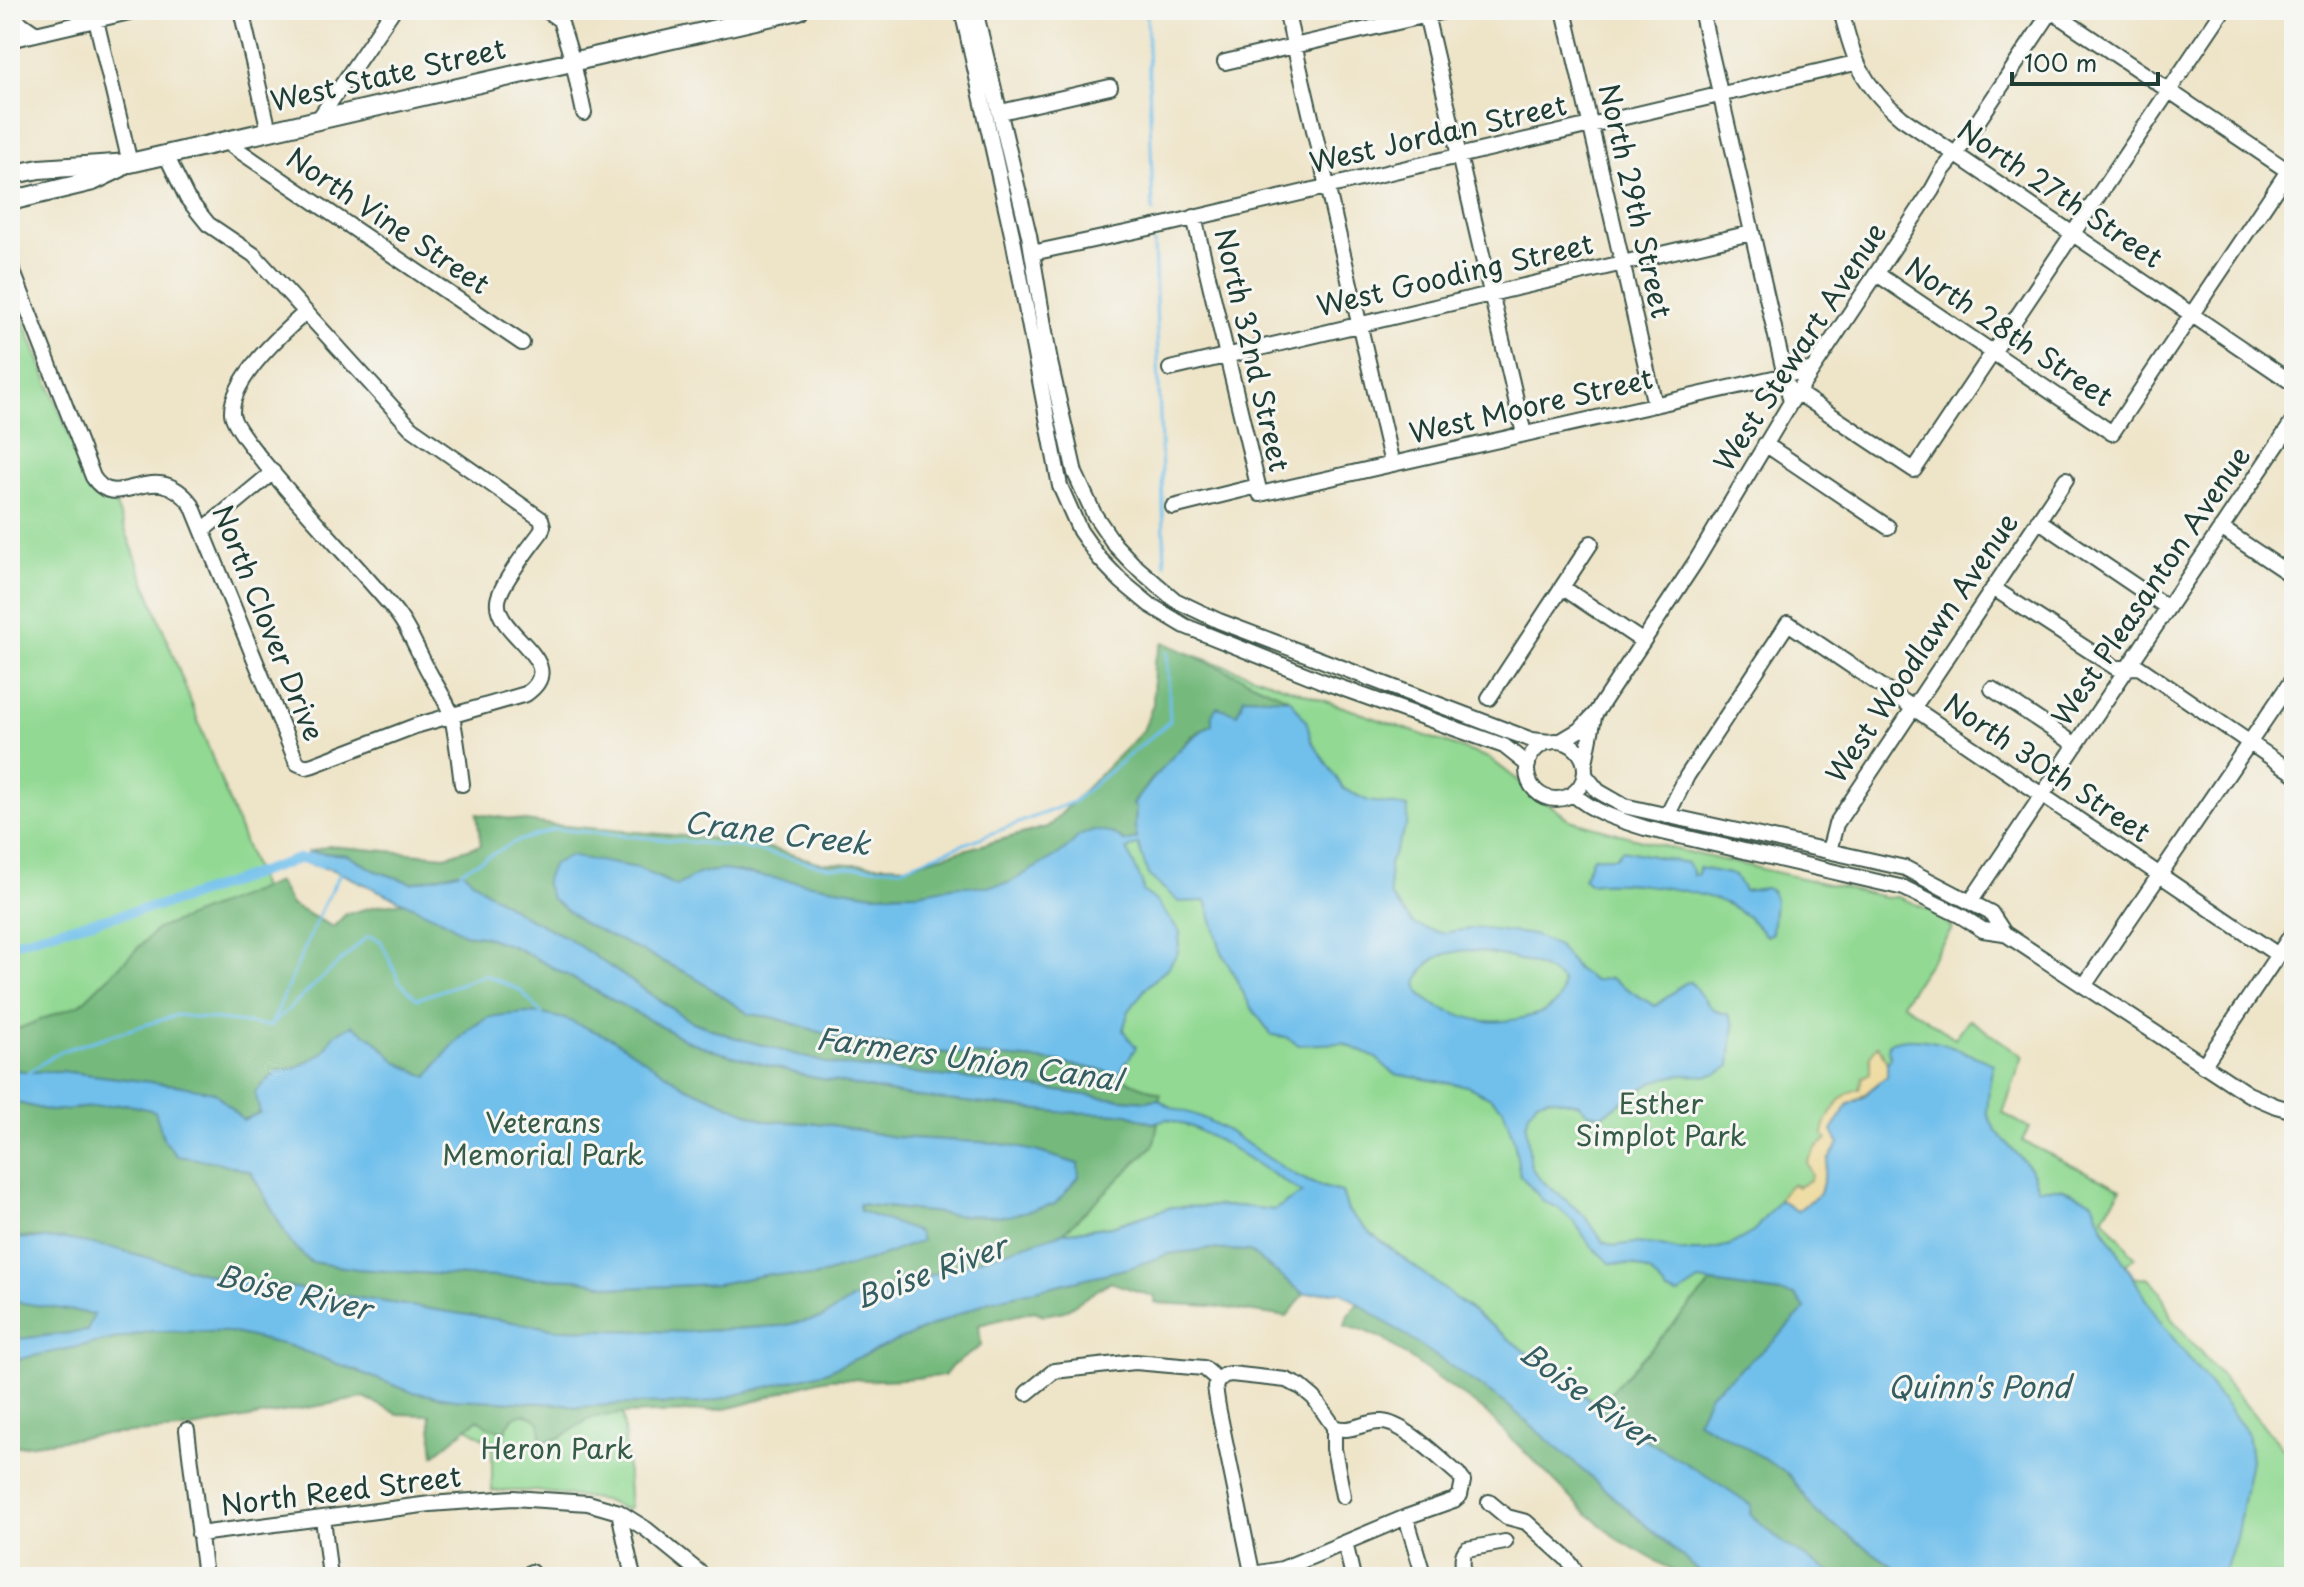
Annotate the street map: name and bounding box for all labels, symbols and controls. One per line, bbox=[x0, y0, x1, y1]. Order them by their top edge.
street label: West State Street bbox=[266, 26, 510, 122]
scale bar bbox=[2012, 36, 2158, 86]
text: 100 m bbox=[2024, 44, 2097, 80]
street label: North 29th Street bbox=[1589, 79, 1684, 322]
street label: West Jordan Street bbox=[1305, 82, 1571, 183]
street label: North 27th Street bbox=[1950, 108, 2172, 278]
street label: North Vine Street bbox=[278, 136, 499, 304]
street label: West Stewart Avenue bbox=[1702, 213, 1896, 480]
street label: West Gooding Street bbox=[1312, 221, 1597, 326]
street label: North 32nd Street bbox=[1205, 224, 1302, 476]
street label: North 28th Street bbox=[1897, 245, 2122, 416]
street label: West Moore Street bbox=[1405, 356, 1657, 453]
street label: West Pleasanton Avenue bbox=[2040, 436, 2260, 734]
street label: North Clover Drive bbox=[202, 498, 336, 747]
street label: West Woodlawn Avenue bbox=[1814, 503, 2028, 791]
street label: North 30th Street bbox=[1936, 681, 2160, 852]
water label: Crane Creek bbox=[682, 798, 874, 865]
water label: Farmers Union Canal bbox=[814, 1014, 1130, 1102]
park label: Esther Simplot Park bbox=[1575, 1081, 1747, 1156]
park label: Veterans Memorial Park bbox=[442, 1100, 644, 1175]
water label: Boise River bbox=[848, 1221, 1016, 1319]
water label: Boise River bbox=[211, 1251, 380, 1331]
water label: Boise River bbox=[1511, 1329, 1669, 1461]
water label: Quinn's Pond bbox=[1888, 1363, 2075, 1408]
park label: Heron Park bbox=[481, 1426, 633, 1469]
street label: North Reed Street bbox=[218, 1453, 463, 1526]

